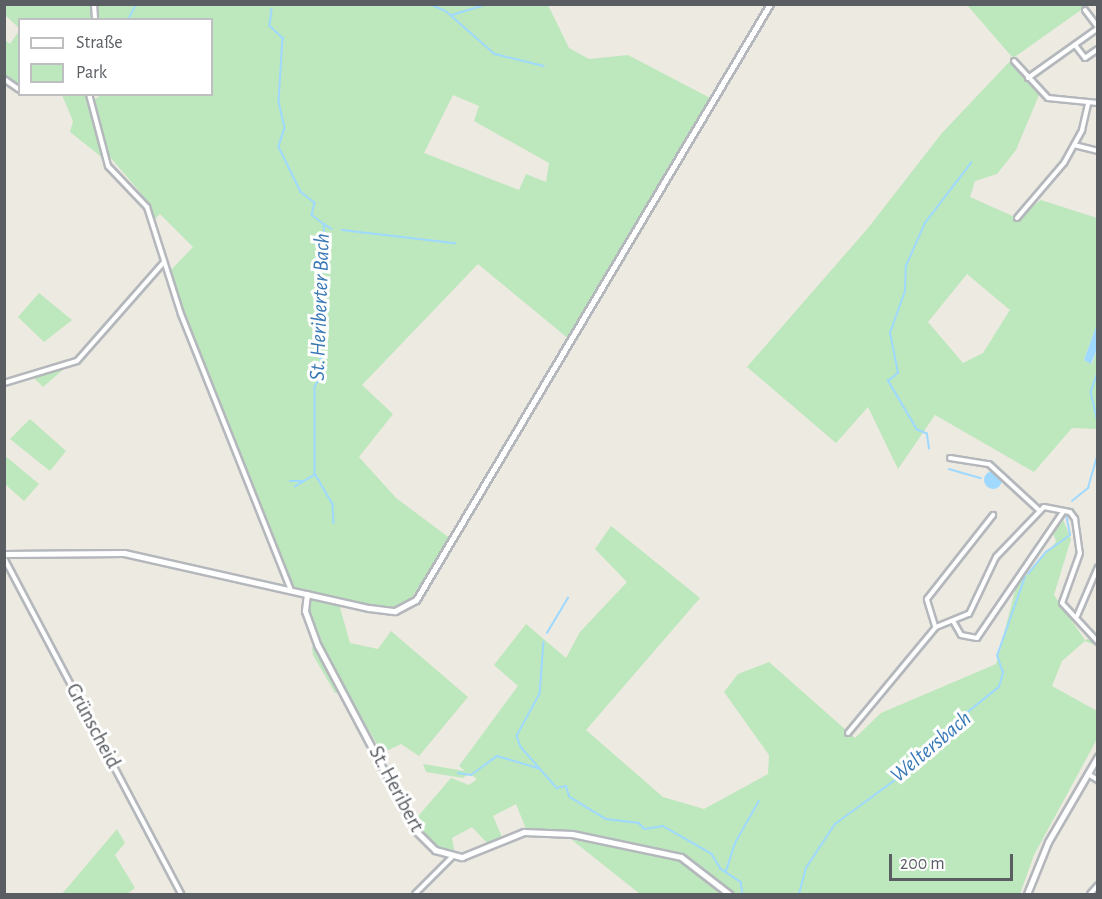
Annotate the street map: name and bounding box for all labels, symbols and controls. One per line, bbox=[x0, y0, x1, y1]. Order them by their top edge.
legend bbox=[18, 18, 213, 96]
text: Straße bbox=[76, 34, 122, 52]
text: Park bbox=[76, 64, 107, 82]
water label: St. Heriberter Bach bbox=[304, 232, 336, 382]
street label: Grünscheid bbox=[60, 679, 126, 773]
water label: Weltersbach bbox=[885, 705, 977, 789]
street label: St. Heribert bbox=[363, 742, 429, 836]
scale bar bbox=[892, 842, 1016, 880]
text: 200 m bbox=[900, 855, 945, 873]

